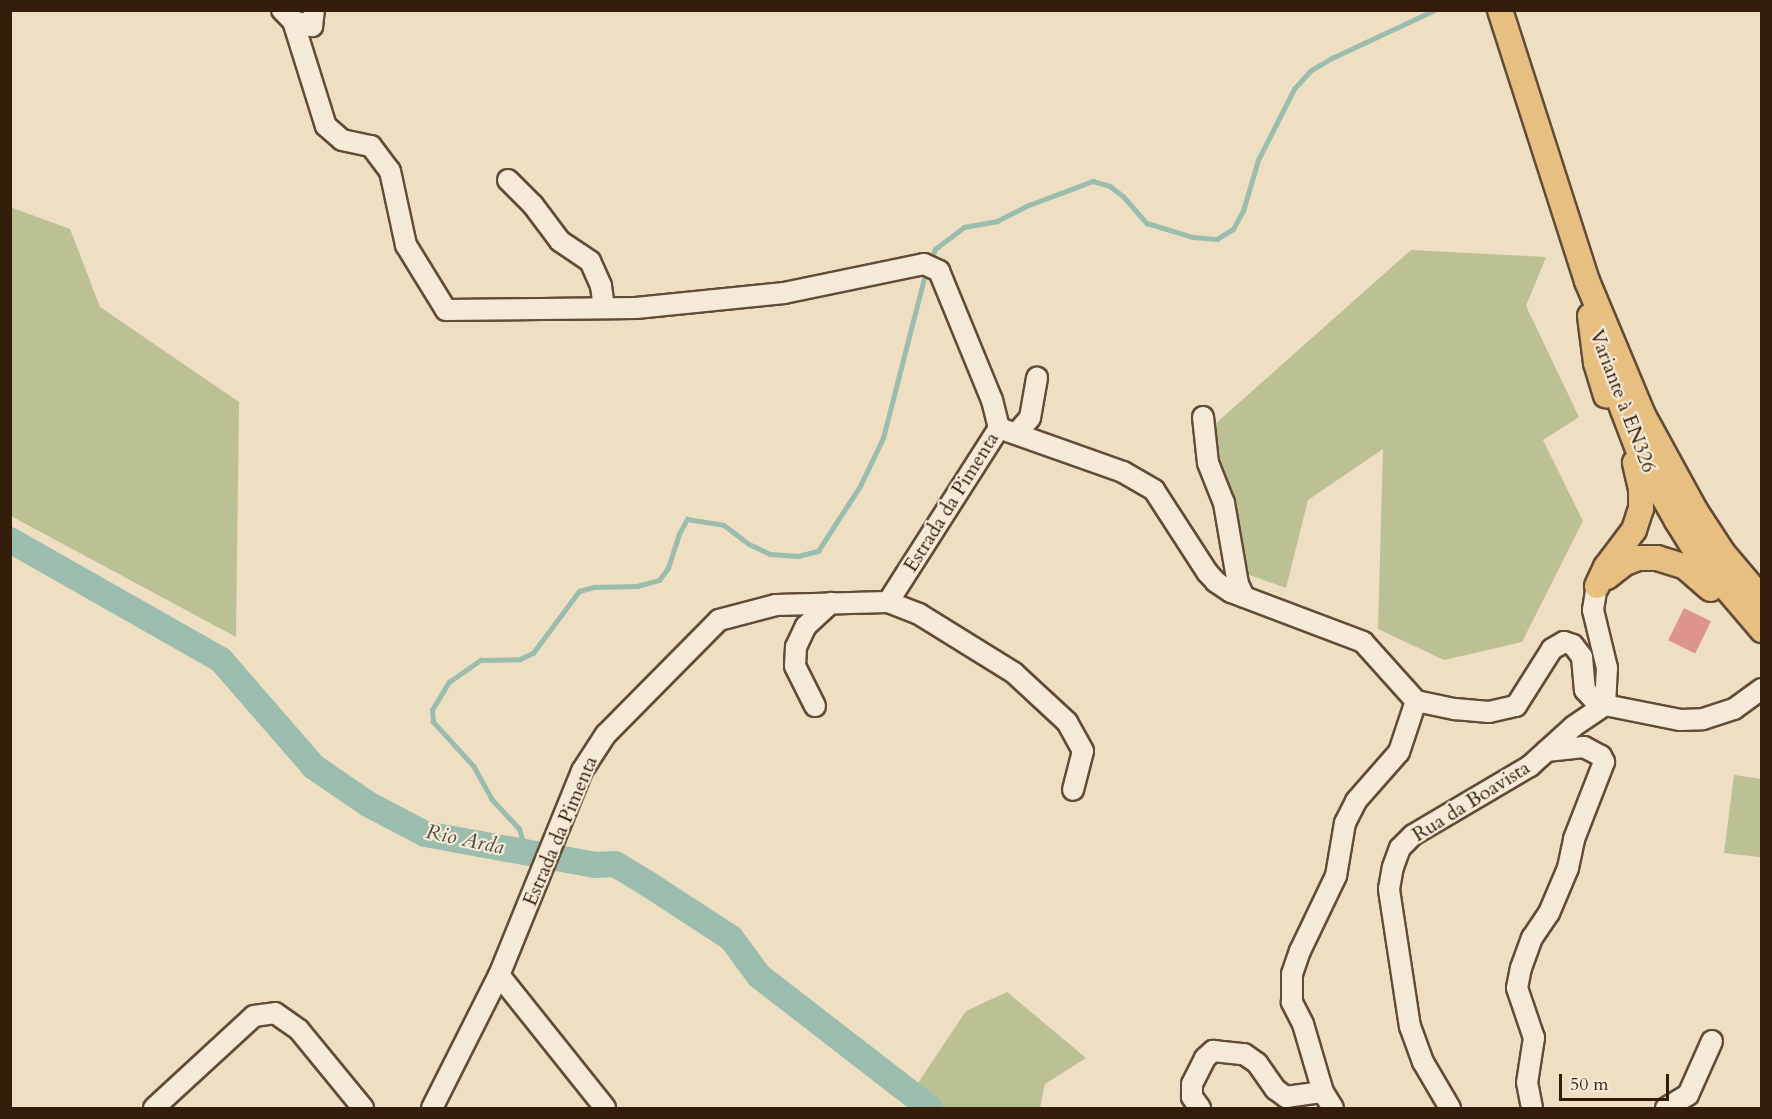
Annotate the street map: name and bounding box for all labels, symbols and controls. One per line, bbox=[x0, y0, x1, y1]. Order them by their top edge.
street label: Variante à EN326 bbox=[1585, 326, 1661, 476]
street label: Estrada da Pimenta bbox=[898, 428, 1004, 576]
street label: Estrada da Pimenta bbox=[518, 752, 602, 910]
street label: Rua da Boavista bbox=[1408, 755, 1534, 847]
water label: Rio Arda bbox=[424, 819, 506, 861]
scale bar bbox=[1562, 1062, 1672, 1100]
text: 50 m bbox=[1570, 1072, 1609, 1097]

